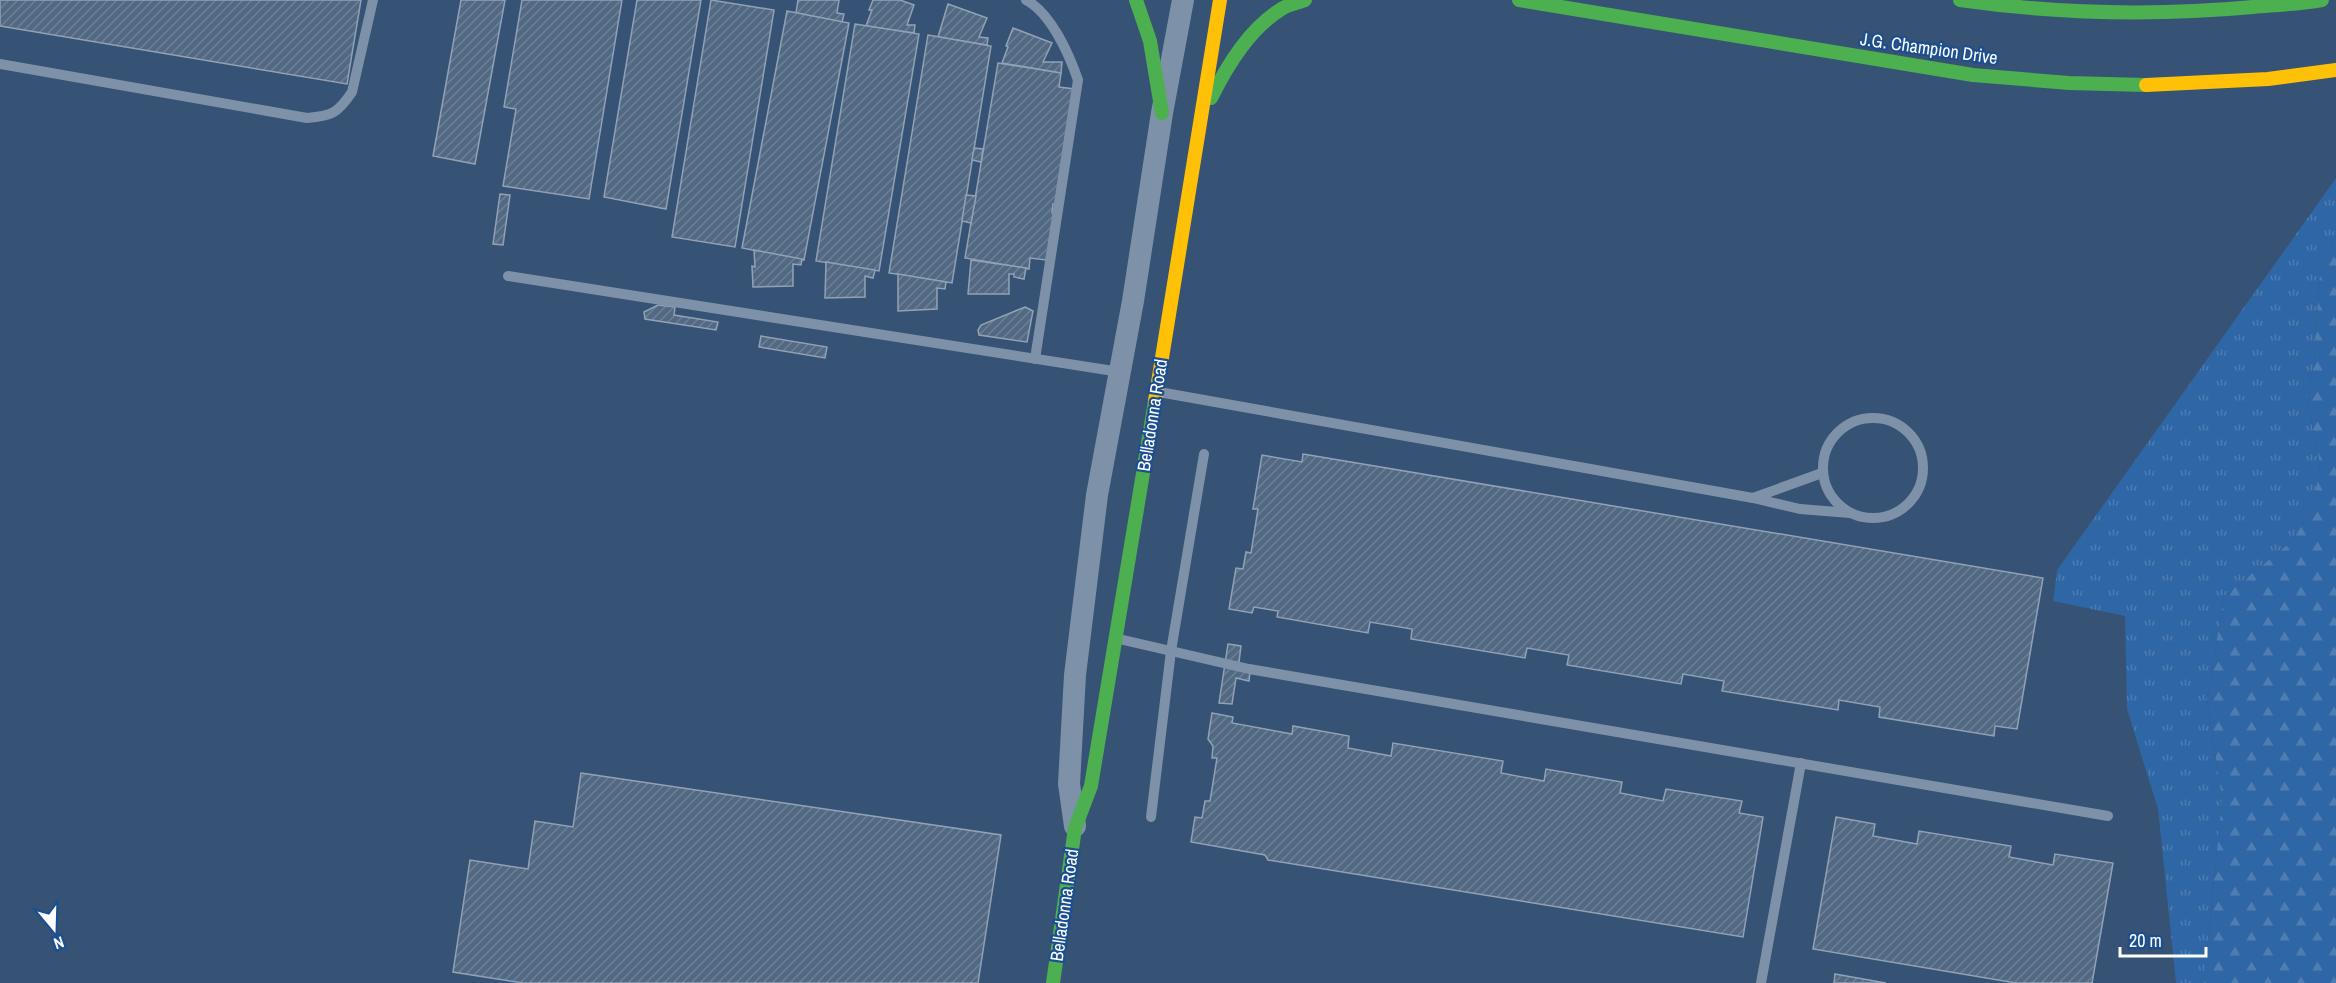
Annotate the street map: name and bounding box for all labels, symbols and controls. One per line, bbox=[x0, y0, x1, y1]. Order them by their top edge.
street label: J.G. Champion Drive bbox=[1859, 26, 1999, 70]
street label: Belladonna Road bbox=[1131, 357, 1173, 473]
street label: Belladonna Road bbox=[1044, 847, 1084, 963]
north arrow bbox=[24, 899, 84, 959]
scale bar bbox=[2120, 920, 2206, 958]
text: 20 m bbox=[2129, 928, 2162, 953]
text: N bbox=[51, 931, 67, 955]

